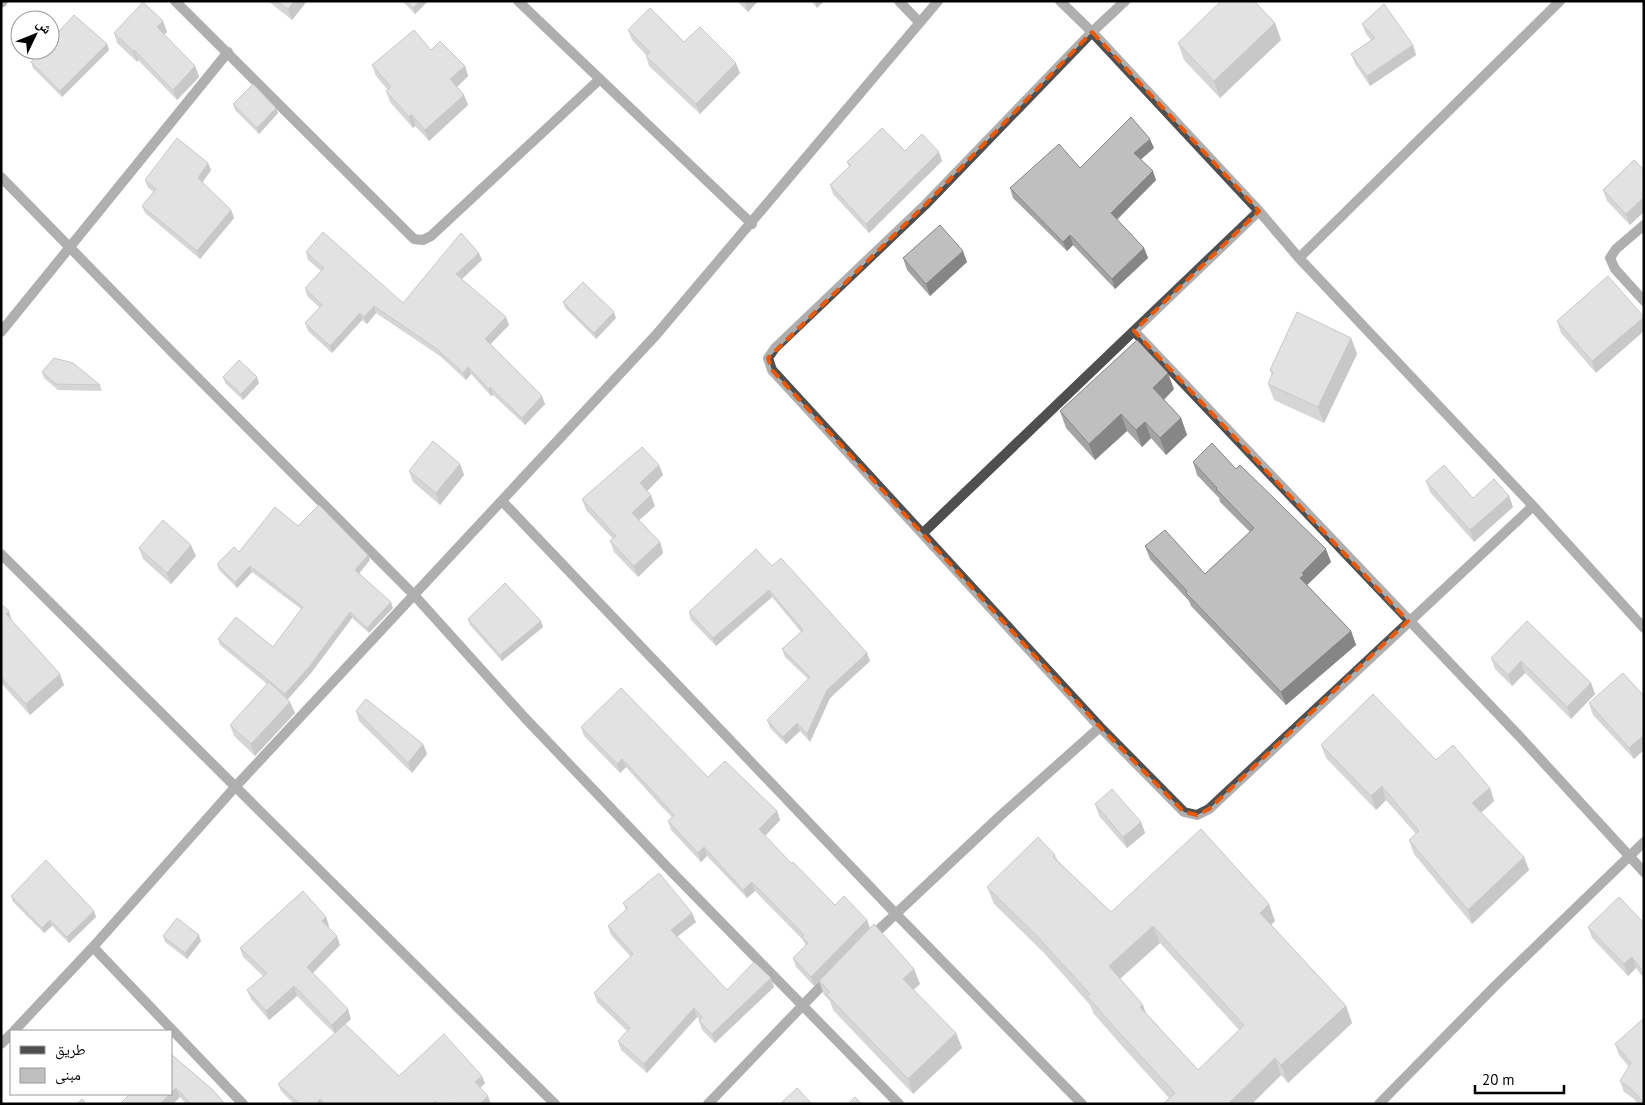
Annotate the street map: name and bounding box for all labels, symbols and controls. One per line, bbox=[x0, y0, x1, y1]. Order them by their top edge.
north arrow bbox=[10, 10, 60, 60]
text: ش bbox=[33, 15, 56, 38]
legend bbox=[10, 1030, 172, 1095]
text: طريق bbox=[55, 1040, 86, 1060]
scale bar bbox=[1475, 1062, 1564, 1094]
text: مبنى bbox=[55, 1065, 81, 1085]
text: 20 m bbox=[1482, 1070, 1515, 1089]

